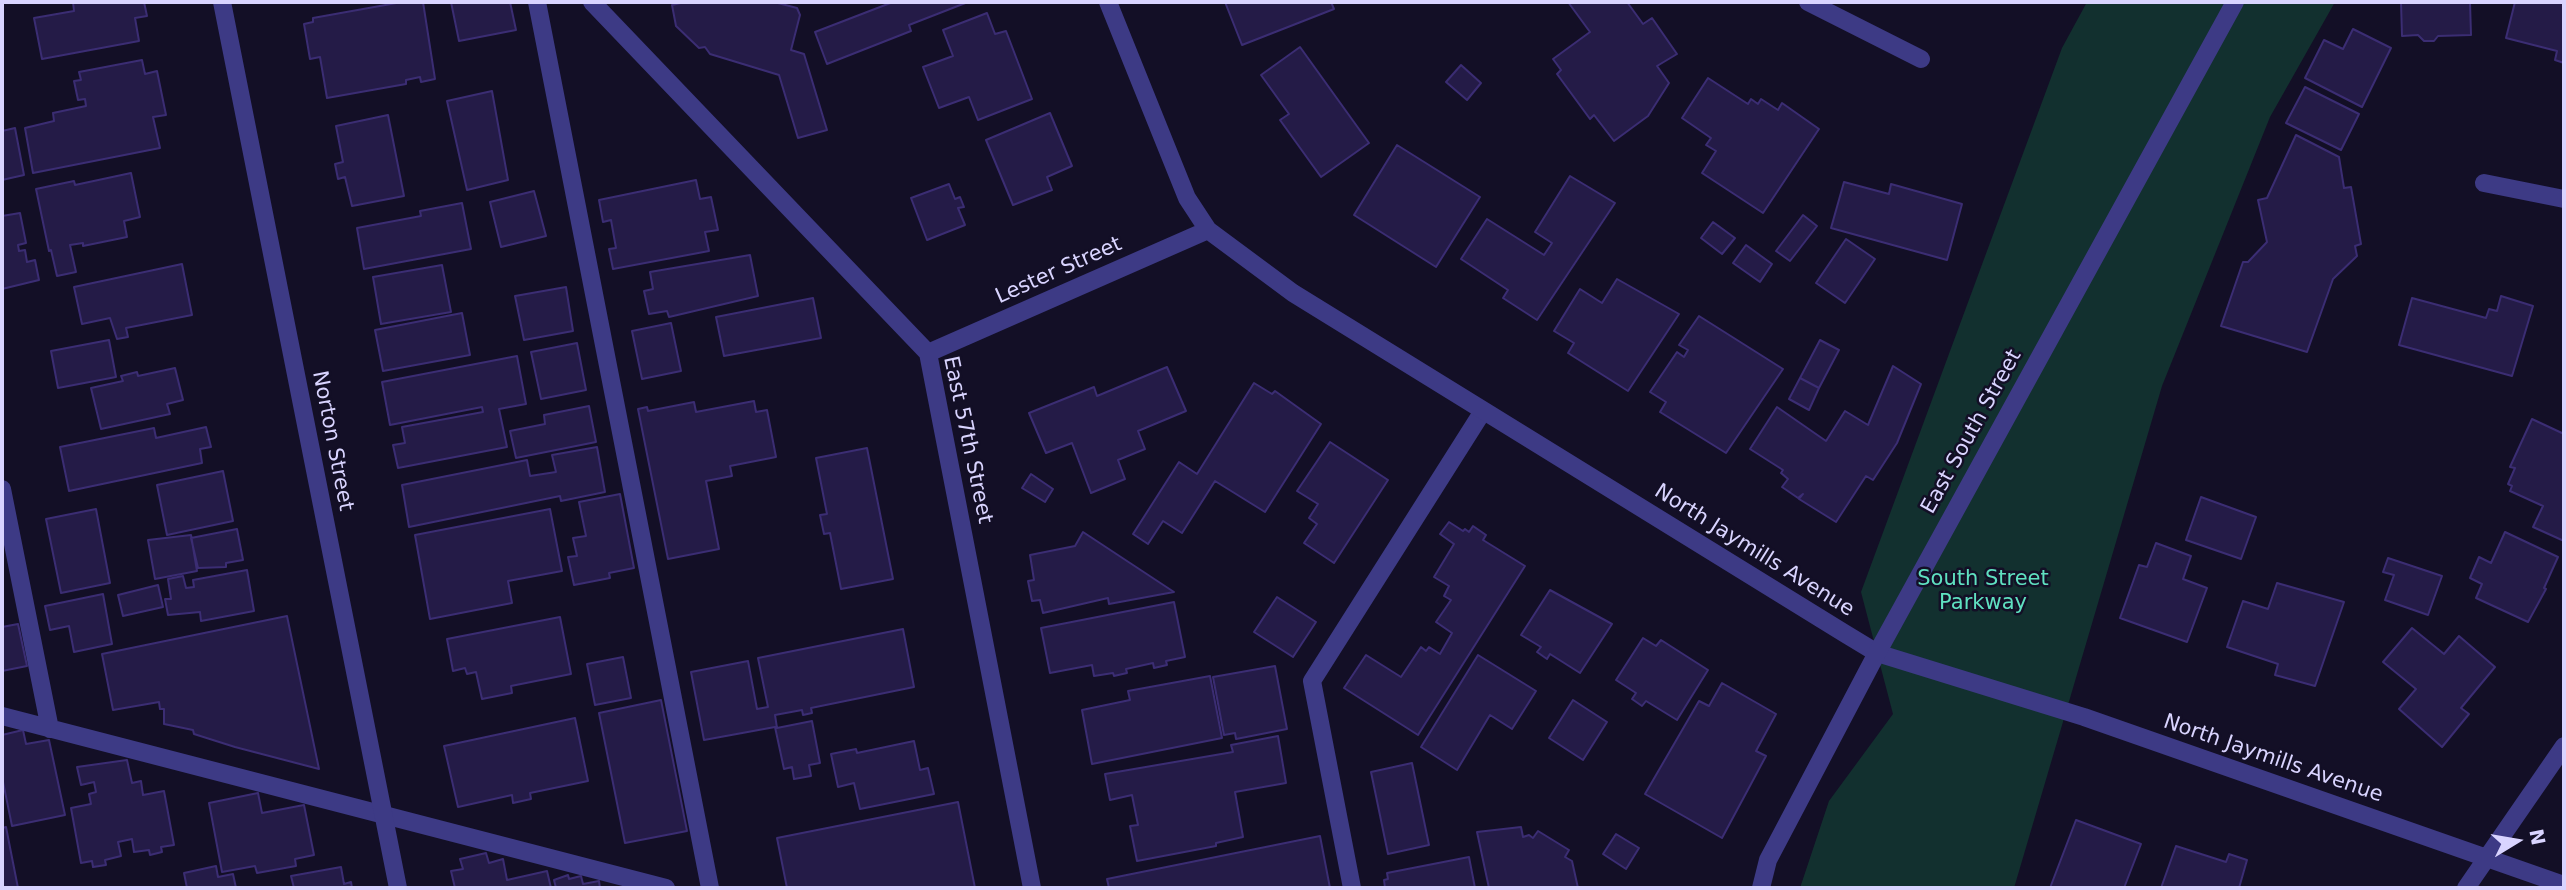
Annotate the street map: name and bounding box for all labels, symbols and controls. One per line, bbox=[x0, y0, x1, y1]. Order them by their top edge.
street label: Lester Street bbox=[992, 232, 1126, 310]
street label: East South Street bbox=[1916, 346, 2028, 518]
street label: East 57th Street bbox=[937, 354, 997, 526]
street label: Norton Street bbox=[306, 369, 358, 513]
street label: North Jaymills Avenue bbox=[1650, 479, 1858, 623]
park label: South Street Parkway bbox=[1917, 567, 2049, 617]
street label: North Jaymills Avenue bbox=[2160, 710, 2386, 808]
north arrow bbox=[2482, 806, 2552, 876]
text: N bbox=[2525, 827, 2550, 847]

